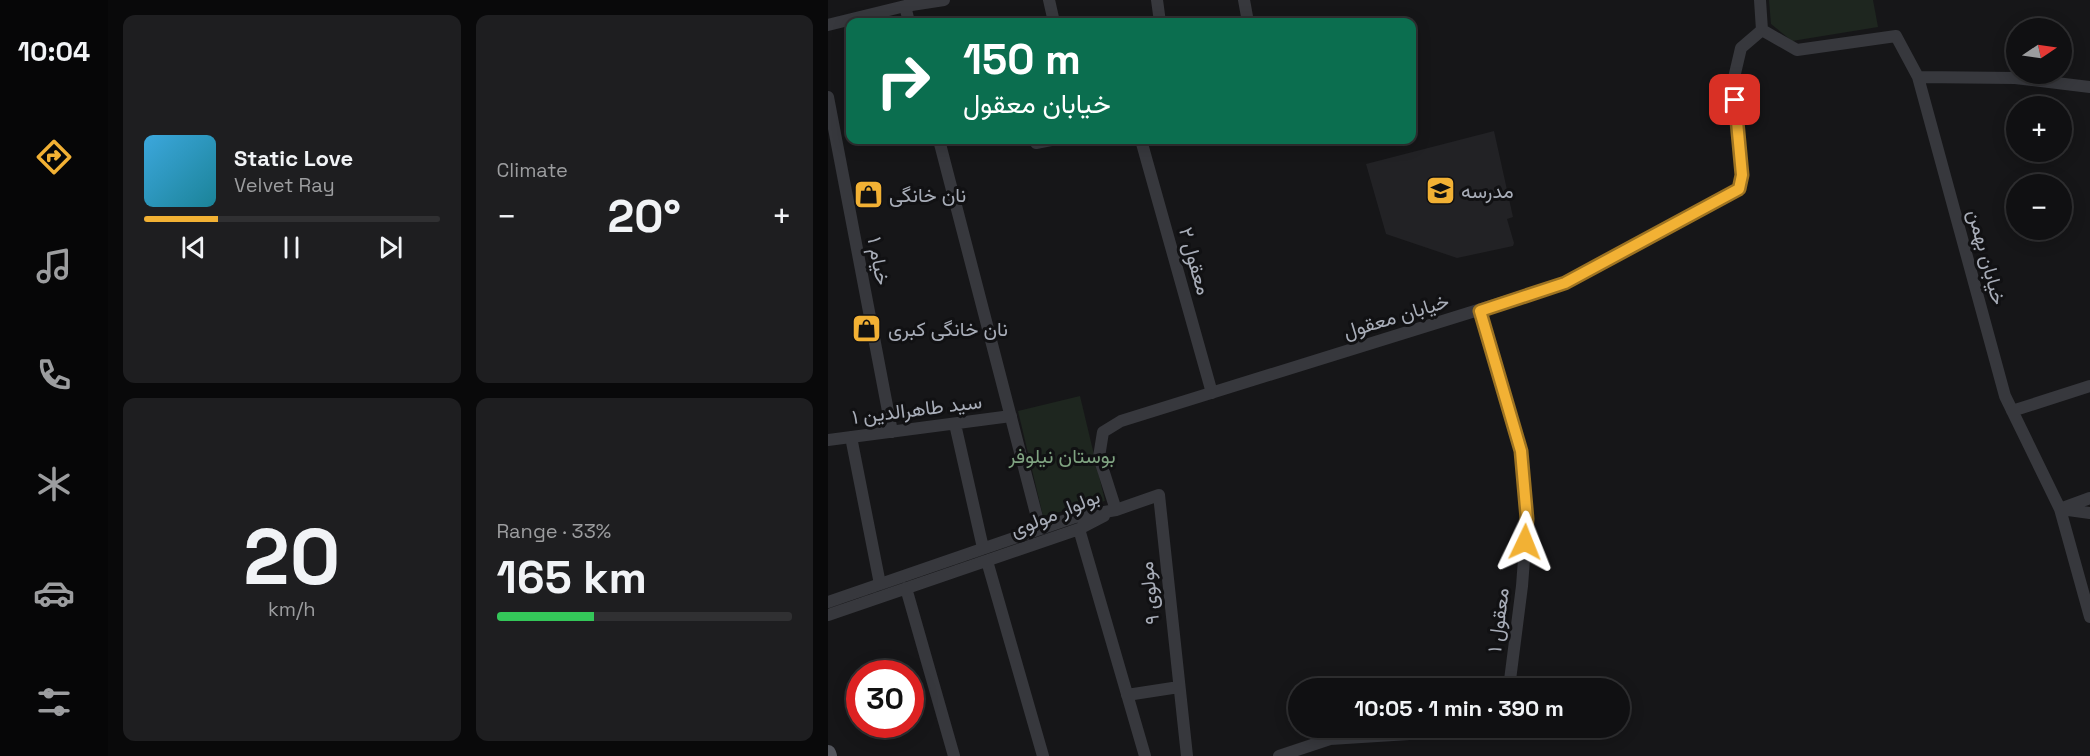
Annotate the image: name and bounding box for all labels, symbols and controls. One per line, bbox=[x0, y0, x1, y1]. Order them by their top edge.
north arrow bbox=[2006, 18, 2072, 84]
map controls bbox=[2006, 18, 2072, 240]
text: 150 m bbox=[963, 33, 1081, 86]
text: 10:04 bbox=[18, 34, 90, 69]
icon: right bbox=[864, 42, 942, 120]
pin bbox=[1709, 74, 1760, 125]
icon: arrive bbox=[1718, 83, 1751, 116]
text: خیابان معقول bbox=[963, 86, 1111, 121]
button: + bbox=[2006, 96, 2072, 162]
icon: directions bbox=[33, 136, 75, 178]
text: Static Love bbox=[234, 144, 353, 172]
text: Climate bbox=[497, 157, 568, 183]
text: Velvet Ray bbox=[234, 172, 335, 198]
button: − bbox=[2006, 174, 2072, 240]
school or university icon: مدرسه bbox=[1424, 175, 1456, 207]
place label: مدرسه bbox=[1461, 178, 1514, 204]
shop icon: نان خانگی bbox=[852, 179, 884, 211]
place label: نان خانگی bbox=[889, 182, 966, 208]
text: 20° bbox=[607, 188, 681, 245]
text: − bbox=[497, 196, 517, 238]
text: + bbox=[772, 196, 792, 238]
street label: خیابان بهمن bbox=[1962, 207, 2012, 307]
street label: معقول ۲ bbox=[1173, 224, 1217, 298]
icon: previous bbox=[177, 231, 210, 264]
icon: pause bbox=[275, 231, 308, 264]
icon: next bbox=[374, 231, 407, 264]
street label: خیام ۱ bbox=[862, 235, 896, 287]
icon: music bbox=[33, 245, 75, 287]
street label: خیابان معقول bbox=[1340, 288, 1452, 344]
shop icon: نان خانگی کبری bbox=[851, 313, 883, 345]
place label: نان خانگی کبری bbox=[888, 316, 1008, 342]
icon: phone bbox=[33, 354, 75, 396]
street label: سید طاهرالدین ۱ bbox=[851, 388, 983, 430]
park label: بوستان نیلوفر bbox=[1007, 443, 1116, 469]
icon: climate bbox=[33, 463, 75, 505]
street label: بولوار مولوی bbox=[1006, 483, 1104, 543]
text: 20 bbox=[243, 507, 340, 607]
position arrow bbox=[1493, 510, 1557, 574]
text: Range · 33% bbox=[497, 518, 611, 544]
text: 165 km bbox=[497, 549, 647, 606]
street label: مولوی ۹ bbox=[1133, 560, 1165, 626]
icon: car bbox=[33, 572, 75, 614]
street label: معقول ۱ bbox=[1481, 586, 1515, 654]
text: km/h bbox=[268, 596, 316, 622]
speed limit sign: 30 bbox=[846, 660, 924, 738]
icon: filters bbox=[33, 681, 75, 723]
text: 10:05 · 1 min · 390 m bbox=[1354, 694, 1564, 722]

